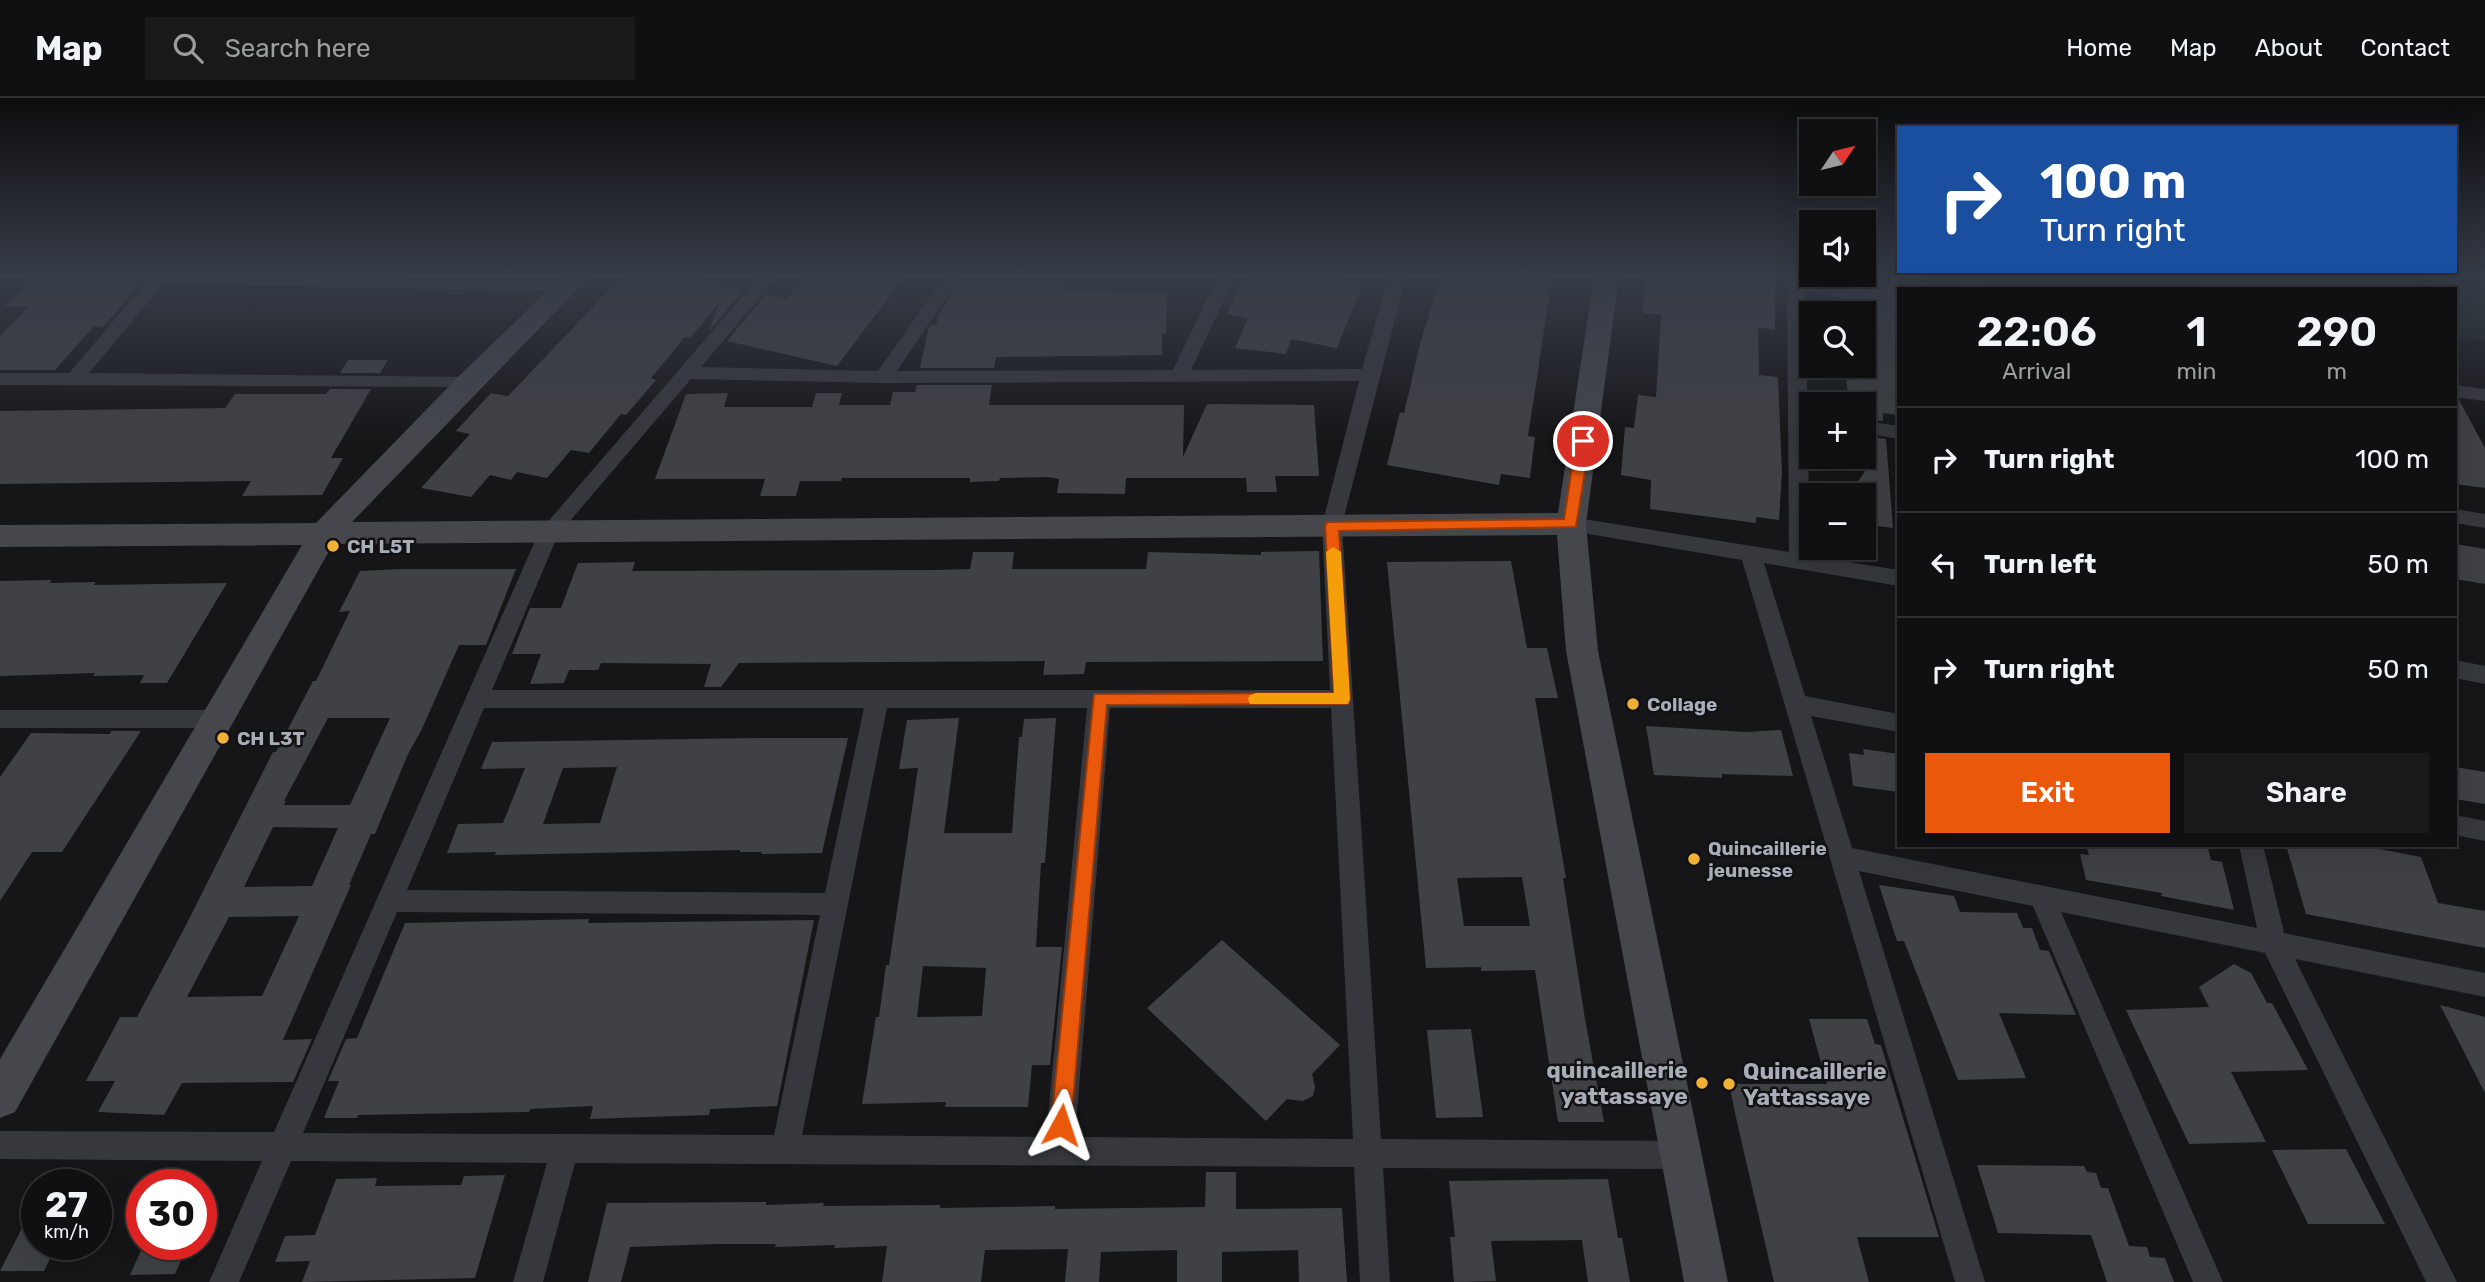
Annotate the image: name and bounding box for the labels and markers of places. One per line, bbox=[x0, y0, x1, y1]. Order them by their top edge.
pin bbox=[1553, 411, 1613, 471]
place label: CH L5T bbox=[347, 535, 414, 558]
marker: CH L5T bbox=[325, 538, 341, 554]
place label: Collage bbox=[1647, 693, 1717, 716]
marker: Collage bbox=[1625, 696, 1641, 712]
place label: CH L3T bbox=[237, 727, 304, 750]
marker: CH L3T bbox=[215, 730, 231, 746]
place label: Quincaillerie jeunesse bbox=[1707, 837, 1827, 882]
marker: Quincaillerie jeunesse bbox=[1686, 851, 1702, 867]
place label: quincaillerie yattassaye bbox=[1546, 1056, 1688, 1110]
place label: Quincaillerie Yattassaye bbox=[1743, 1057, 1887, 1111]
marker: quincaillerie yattassaye bbox=[1694, 1075, 1710, 1091]
marker: Quincaillerie Yattassaye bbox=[1721, 1076, 1737, 1092]

